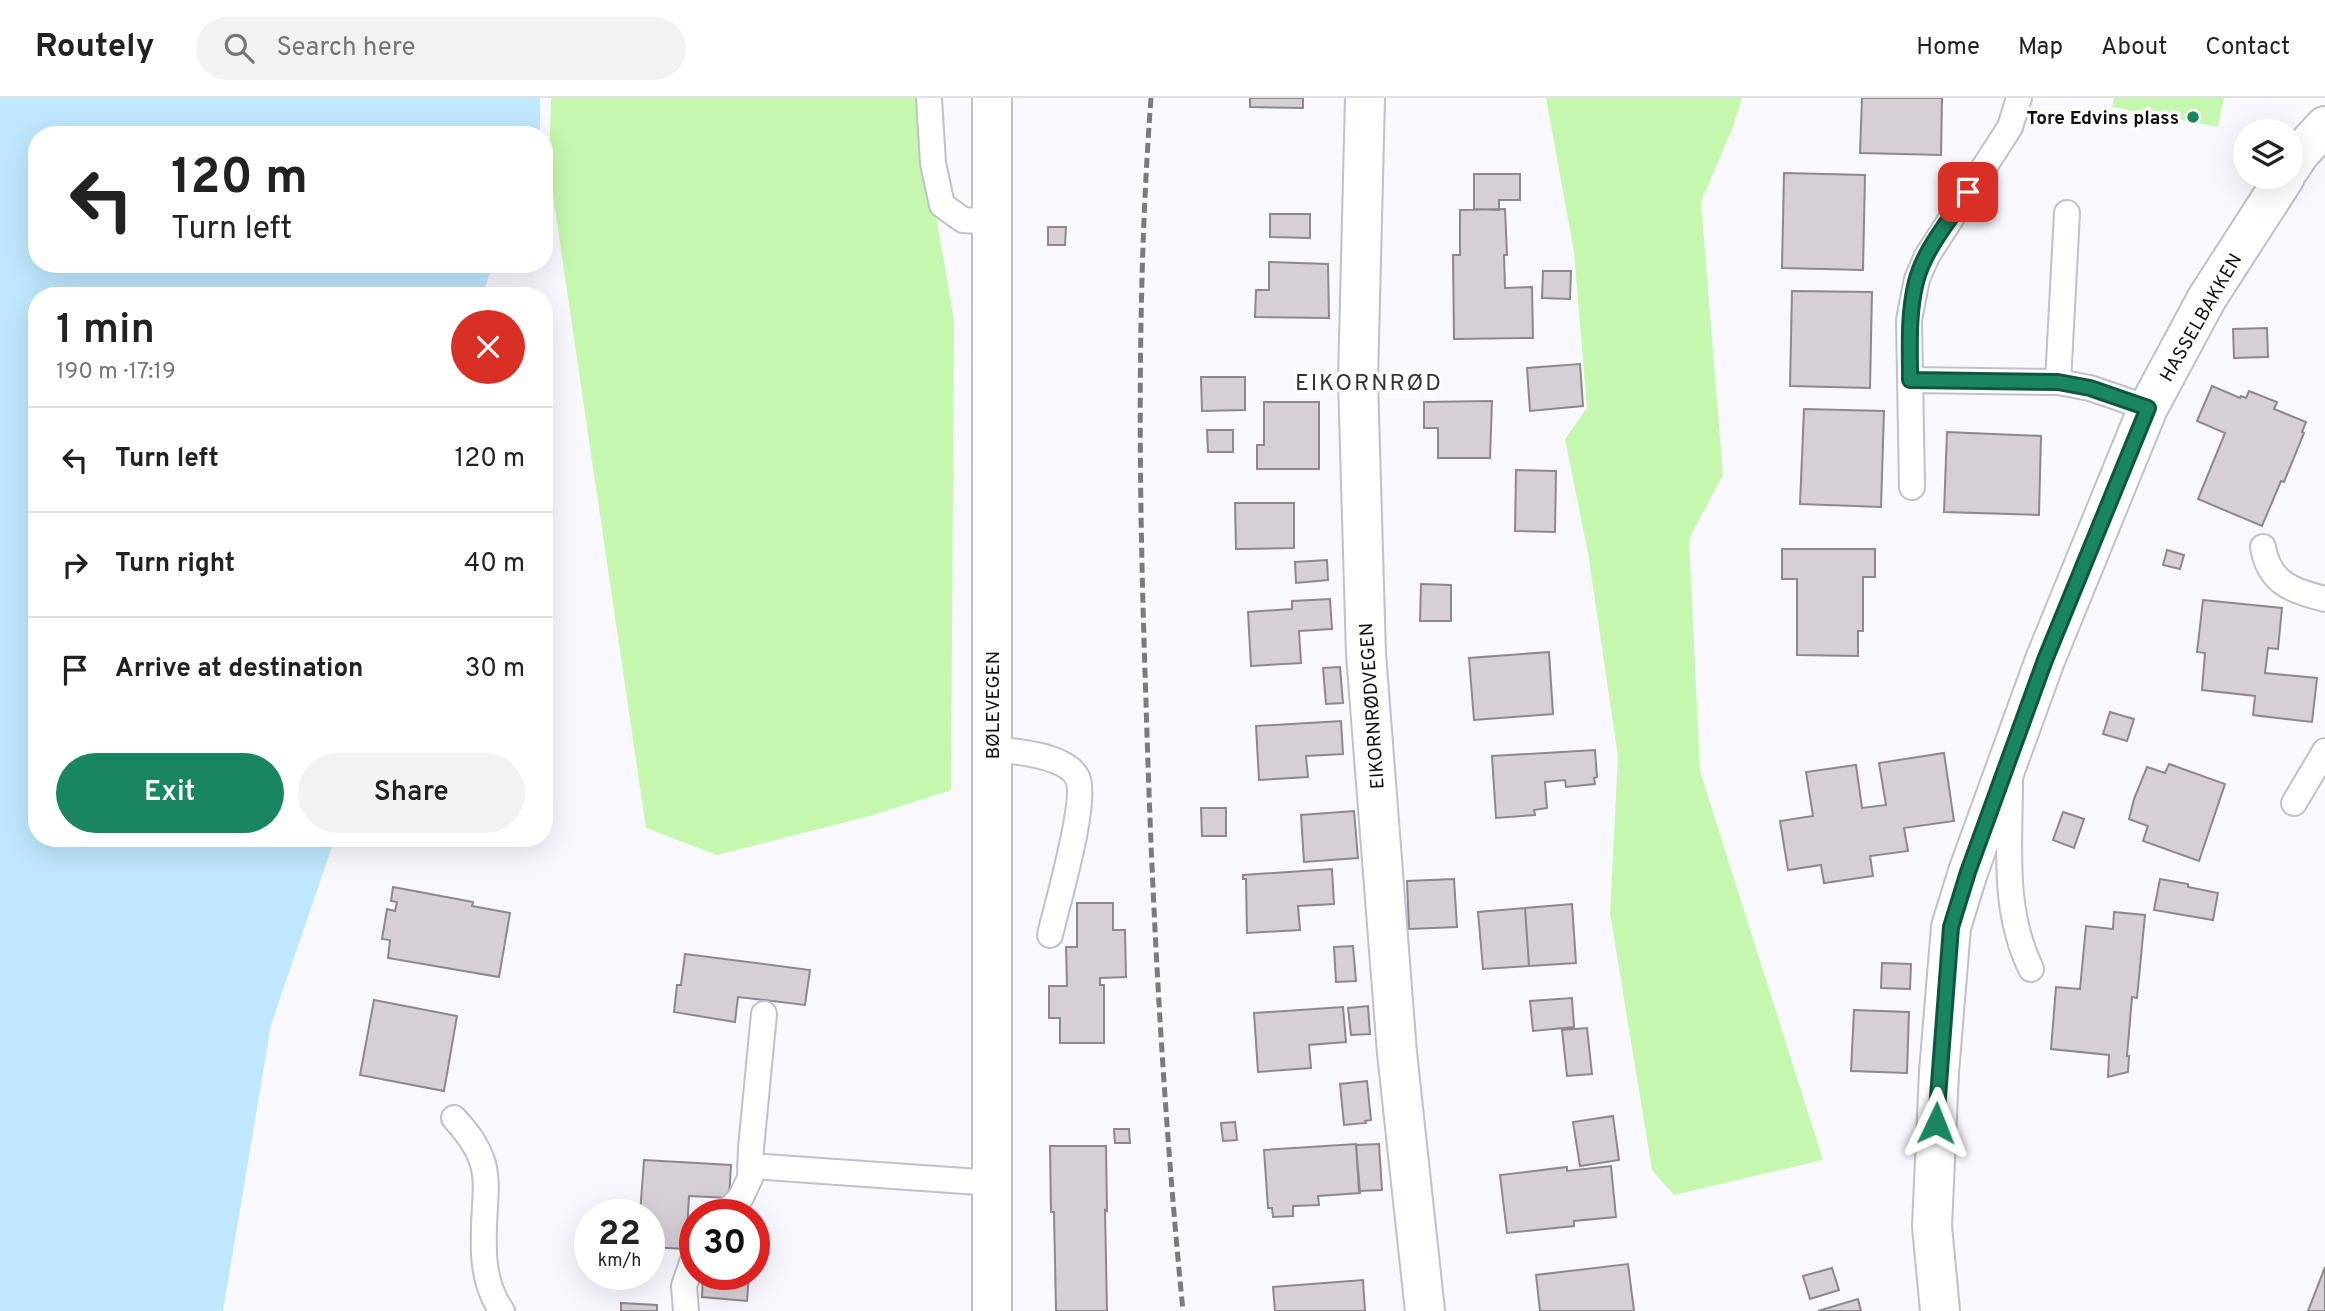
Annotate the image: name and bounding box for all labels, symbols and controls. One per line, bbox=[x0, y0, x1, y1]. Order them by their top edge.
search box bbox=[196, 17, 686, 80]
text: Routely bbox=[35, 27, 154, 69]
icon: search bbox=[220, 29, 258, 67]
text: Search here bbox=[276, 32, 415, 65]
text: Home bbox=[1916, 33, 1980, 63]
text: Map bbox=[2018, 33, 2063, 63]
text: About bbox=[2101, 33, 2167, 63]
text: Contact bbox=[2205, 33, 2290, 63]
place label: Tore Edvins plass bbox=[2027, 107, 2179, 131]
marker: Tore Edvins plass bbox=[2185, 109, 2201, 125]
map controls bbox=[2233, 119, 2303, 189]
button: layers bbox=[2233, 119, 2303, 189]
text: 120 m bbox=[171, 149, 308, 211]
icon: left bbox=[56, 154, 147, 245]
pin bbox=[1938, 162, 1998, 222]
icon: arrive bbox=[1949, 173, 1987, 211]
text: Turn left bbox=[171, 210, 292, 250]
street label: HASSELBAKKEN bbox=[2155, 250, 2248, 386]
text: 1 min bbox=[56, 305, 155, 358]
button: close bbox=[451, 310, 525, 384]
text: 190 m · 17:19 bbox=[56, 358, 176, 387]
district label: EIKORNRØD bbox=[1295, 370, 1443, 399]
icon: left bbox=[56, 441, 94, 479]
text: Turn left bbox=[115, 443, 219, 476]
text: 120 m bbox=[455, 443, 525, 476]
icon: right bbox=[56, 546, 94, 584]
text: Turn right bbox=[115, 548, 235, 581]
text: 40 m bbox=[464, 548, 525, 581]
street label: EIKORNRØDVEGEN bbox=[1355, 622, 1391, 790]
icon: arrive bbox=[56, 651, 94, 689]
street label: BØLEVEGEN bbox=[982, 651, 1006, 759]
text: Arrive at destination bbox=[115, 653, 363, 686]
text: 30 m bbox=[465, 653, 525, 686]
button: Exit bbox=[56, 753, 284, 833]
button: Share bbox=[298, 753, 525, 833]
position arrow bbox=[1899, 1086, 1973, 1160]
speed limit sign: 30 bbox=[679, 1199, 770, 1290]
text: 22 bbox=[598, 1213, 641, 1257]
text: km/h bbox=[598, 1250, 641, 1273]

